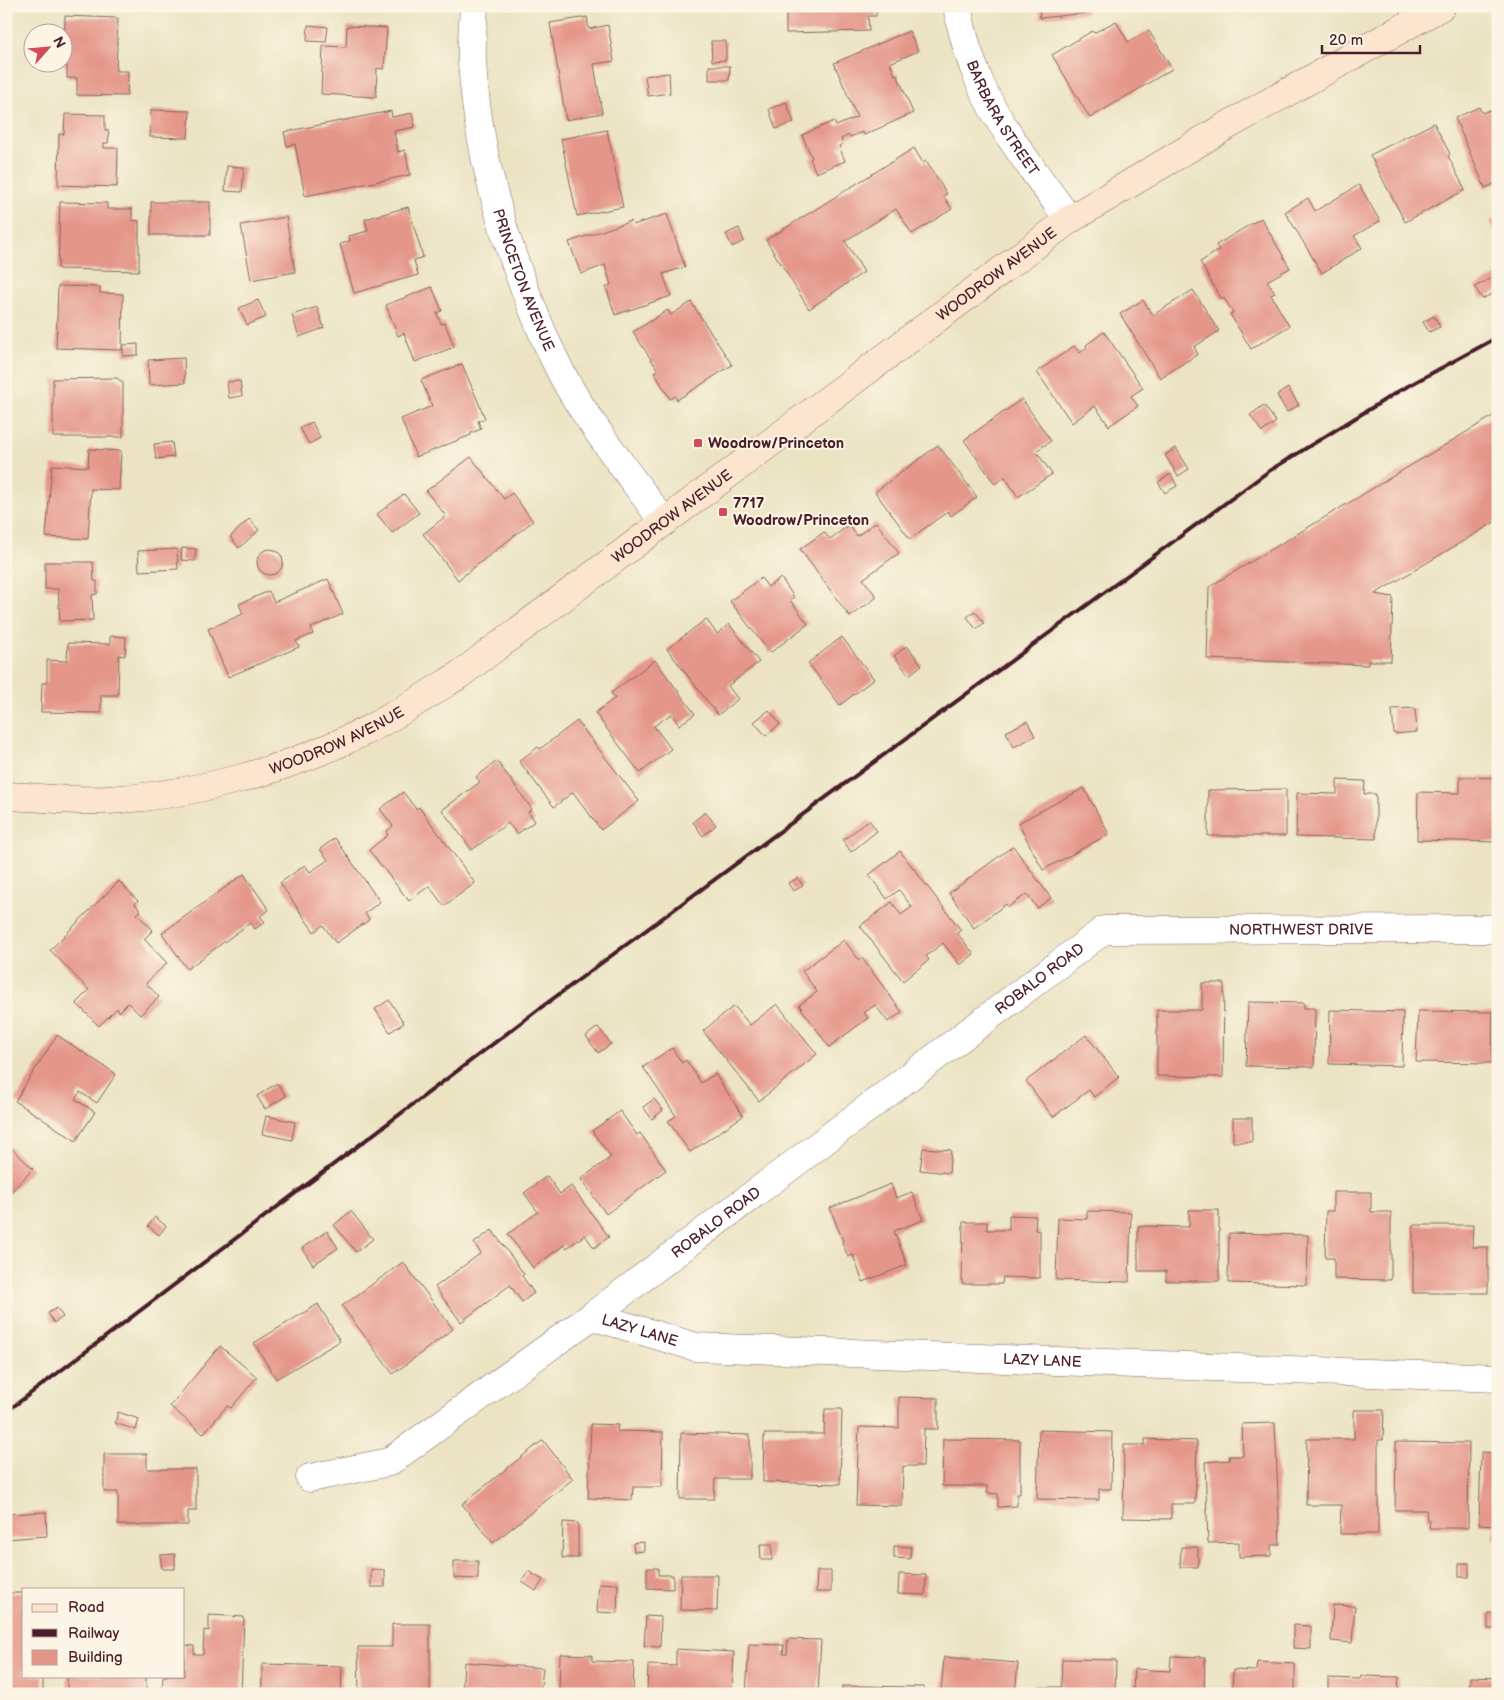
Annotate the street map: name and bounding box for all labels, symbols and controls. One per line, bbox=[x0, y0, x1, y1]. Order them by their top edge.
north arrow bbox=[22, 22, 72, 72]
scale bar bbox=[1322, 22, 1419, 54]
text: 20 m bbox=[1329, 31, 1363, 50]
text: N bbox=[49, 34, 69, 51]
street label: BARBARA STREET bbox=[962, 58, 1043, 179]
street label: PRINCETON AVENUE bbox=[489, 206, 559, 354]
street label: WOODROW AVENUE bbox=[933, 223, 1060, 325]
place label: Woodrow/Princeton bbox=[708, 434, 844, 453]
marker: Woodrow/Princeton bbox=[692, 437, 704, 449]
street label: WOODROW AVENUE bbox=[608, 465, 736, 567]
place label: 7717 Woodrow/Princeton bbox=[733, 494, 869, 530]
marker: 7717 Woodrow/Princeton bbox=[717, 506, 729, 518]
street label: WOODROW AVENUE bbox=[267, 702, 407, 779]
street label: NORTHWEST DRIVE bbox=[1229, 920, 1373, 939]
street label: ROBALO ROAD bbox=[991, 939, 1088, 1018]
street label: ROBALO ROAD bbox=[668, 1183, 765, 1262]
street label: LAZY LANE bbox=[599, 1310, 681, 1351]
street label: LAZY LANE bbox=[1002, 1349, 1082, 1371]
legend bbox=[22, 1588, 185, 1678]
text: Road bbox=[68, 1598, 104, 1617]
text: Railway bbox=[68, 1624, 119, 1643]
text: Building bbox=[68, 1648, 123, 1667]

